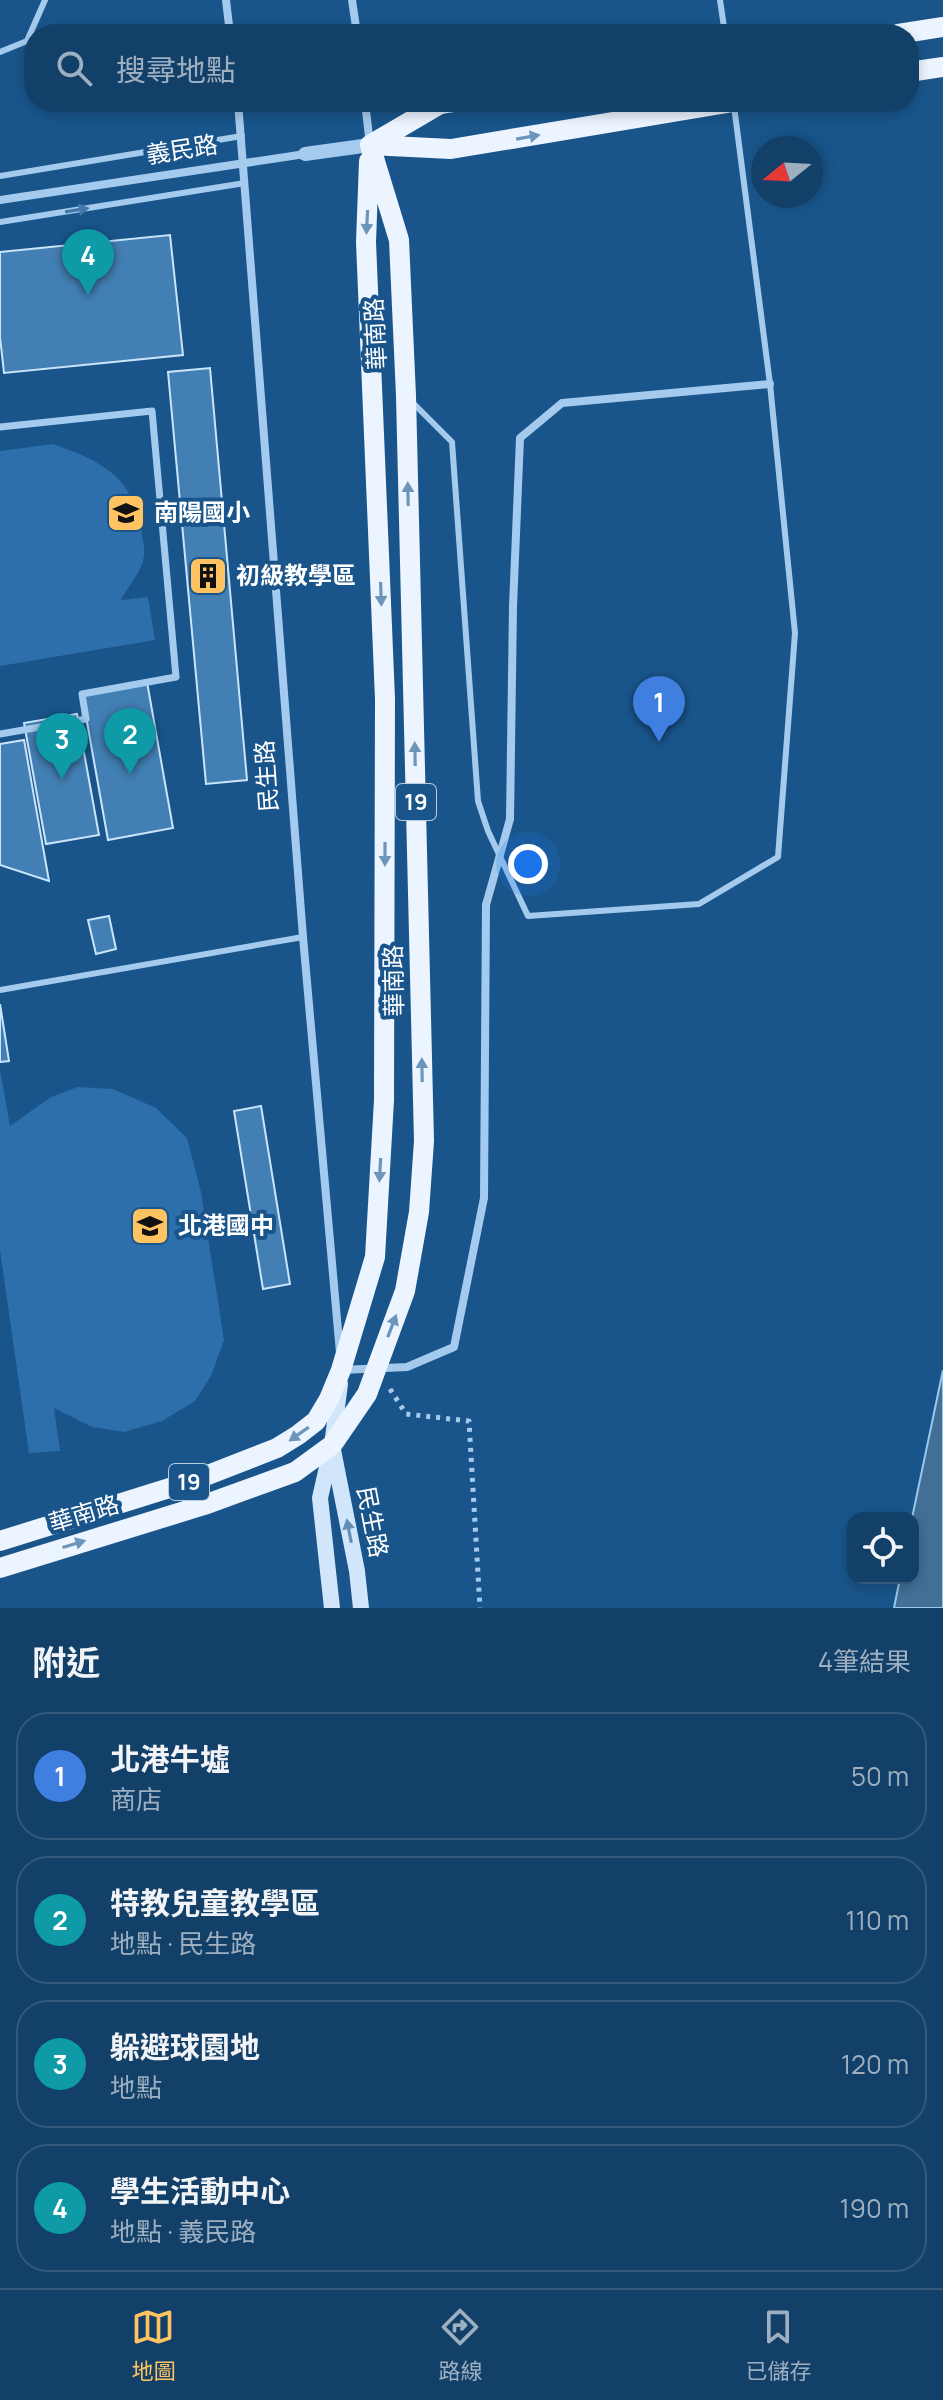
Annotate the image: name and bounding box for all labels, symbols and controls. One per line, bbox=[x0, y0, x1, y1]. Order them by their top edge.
search box bbox=[24, 24, 919, 112]
icon: search bbox=[52, 46, 96, 90]
text: 搜尋地點 bbox=[116, 49, 236, 90]
street label: 義民路 bbox=[144, 127, 220, 170]
one-way arrow bbox=[516, 130, 541, 142]
north arrow bbox=[751, 136, 823, 208]
one-way arrow bbox=[65, 203, 90, 216]
one-way arrow bbox=[360, 210, 373, 235]
pin: 4 bbox=[62, 229, 114, 295]
street label: 華南路 bbox=[356, 297, 393, 371]
one-way arrow bbox=[402, 481, 415, 506]
school or university icon: 南陽國小 bbox=[105, 492, 147, 534]
place label: 南陽國小 bbox=[154, 495, 250, 528]
building icon: 初級教學區 bbox=[187, 555, 229, 597]
place label: 初級教學區 bbox=[236, 558, 356, 591]
one-way arrow bbox=[374, 582, 387, 607]
pin: 1 bbox=[633, 676, 685, 742]
pin: 2 bbox=[104, 708, 156, 774]
pin: 3 bbox=[36, 713, 88, 779]
street label: 民生路 bbox=[247, 739, 284, 813]
one-way arrow bbox=[409, 741, 421, 766]
road number: 19 bbox=[396, 784, 436, 820]
one-way arrow bbox=[379, 842, 391, 867]
your location bbox=[508, 844, 548, 884]
street label: 華南路 bbox=[375, 945, 410, 1017]
one-way arrow bbox=[416, 1057, 429, 1082]
one-way arrow bbox=[373, 1158, 386, 1183]
school or university icon: 北港國中 bbox=[129, 1205, 171, 1247]
place label: 北港國中 bbox=[178, 1208, 274, 1241]
one-way arrow bbox=[386, 1314, 399, 1338]
one-way arrow bbox=[288, 1426, 310, 1442]
road number: 19 bbox=[169, 1464, 209, 1500]
street label: 民生路 bbox=[350, 1483, 397, 1560]
street label: 華南路 bbox=[44, 1486, 123, 1539]
map controls bbox=[847, 1512, 919, 1584]
button: locate bbox=[847, 1512, 919, 1584]
one-way arrow bbox=[342, 1518, 355, 1543]
one-way arrow bbox=[63, 1537, 87, 1550]
text: 附近 bbox=[32, 1639, 100, 1685]
text: 4筆結果 bbox=[818, 1643, 911, 1679]
text: 北港牛墟 bbox=[110, 1738, 230, 1779]
text: 1 bbox=[54, 1758, 66, 1794]
text: 50 m bbox=[851, 1758, 909, 1794]
text: 商店 bbox=[110, 1781, 162, 1817]
text: 特教兒童教學區 bbox=[110, 1882, 320, 1923]
text: 2 bbox=[52, 1902, 68, 1938]
text: 110 m bbox=[846, 1902, 909, 1938]
text: 地點 · 民生路 bbox=[110, 1925, 256, 1961]
text: 躲避球園地 bbox=[110, 2026, 260, 2067]
text: 3 bbox=[52, 2046, 68, 2082]
text: 120 m bbox=[841, 2046, 909, 2082]
text: 地點 bbox=[110, 2069, 162, 2105]
text: 學生活動中心 bbox=[110, 2170, 290, 2211]
text: 4 bbox=[52, 2190, 68, 2226]
text: 190 m bbox=[840, 2190, 909, 2226]
text: 地點 · 義民路 bbox=[110, 2213, 256, 2249]
tab: 地圖 bbox=[131, 2305, 176, 2386]
tab: 路線 bbox=[438, 2305, 483, 2386]
tab: 已儲存 bbox=[745, 2305, 812, 2386]

